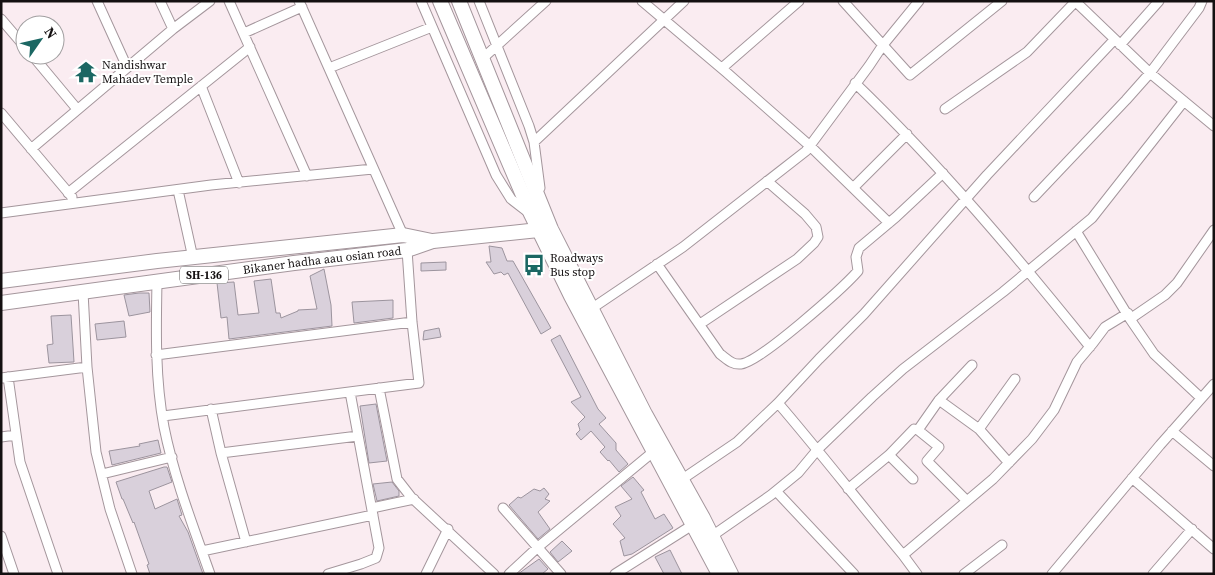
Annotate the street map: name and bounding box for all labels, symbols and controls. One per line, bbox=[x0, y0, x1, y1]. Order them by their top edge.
north arrow bbox=[15, 15, 65, 65]
text: N bbox=[40, 23, 62, 43]
place label: Nandishwar Mahadev Temple bbox=[102, 57, 193, 87]
temple icon: Nandishwar Mahadev Temple bbox=[73, 59, 99, 85]
street label: Bikaner hadha aau osian road bbox=[242, 243, 402, 278]
place label: Roadways Bus stop bbox=[550, 250, 603, 280]
bus stop icon: Roadways Bus stop bbox=[521, 252, 547, 278]
road number: SH-136 bbox=[180, 266, 228, 284]

